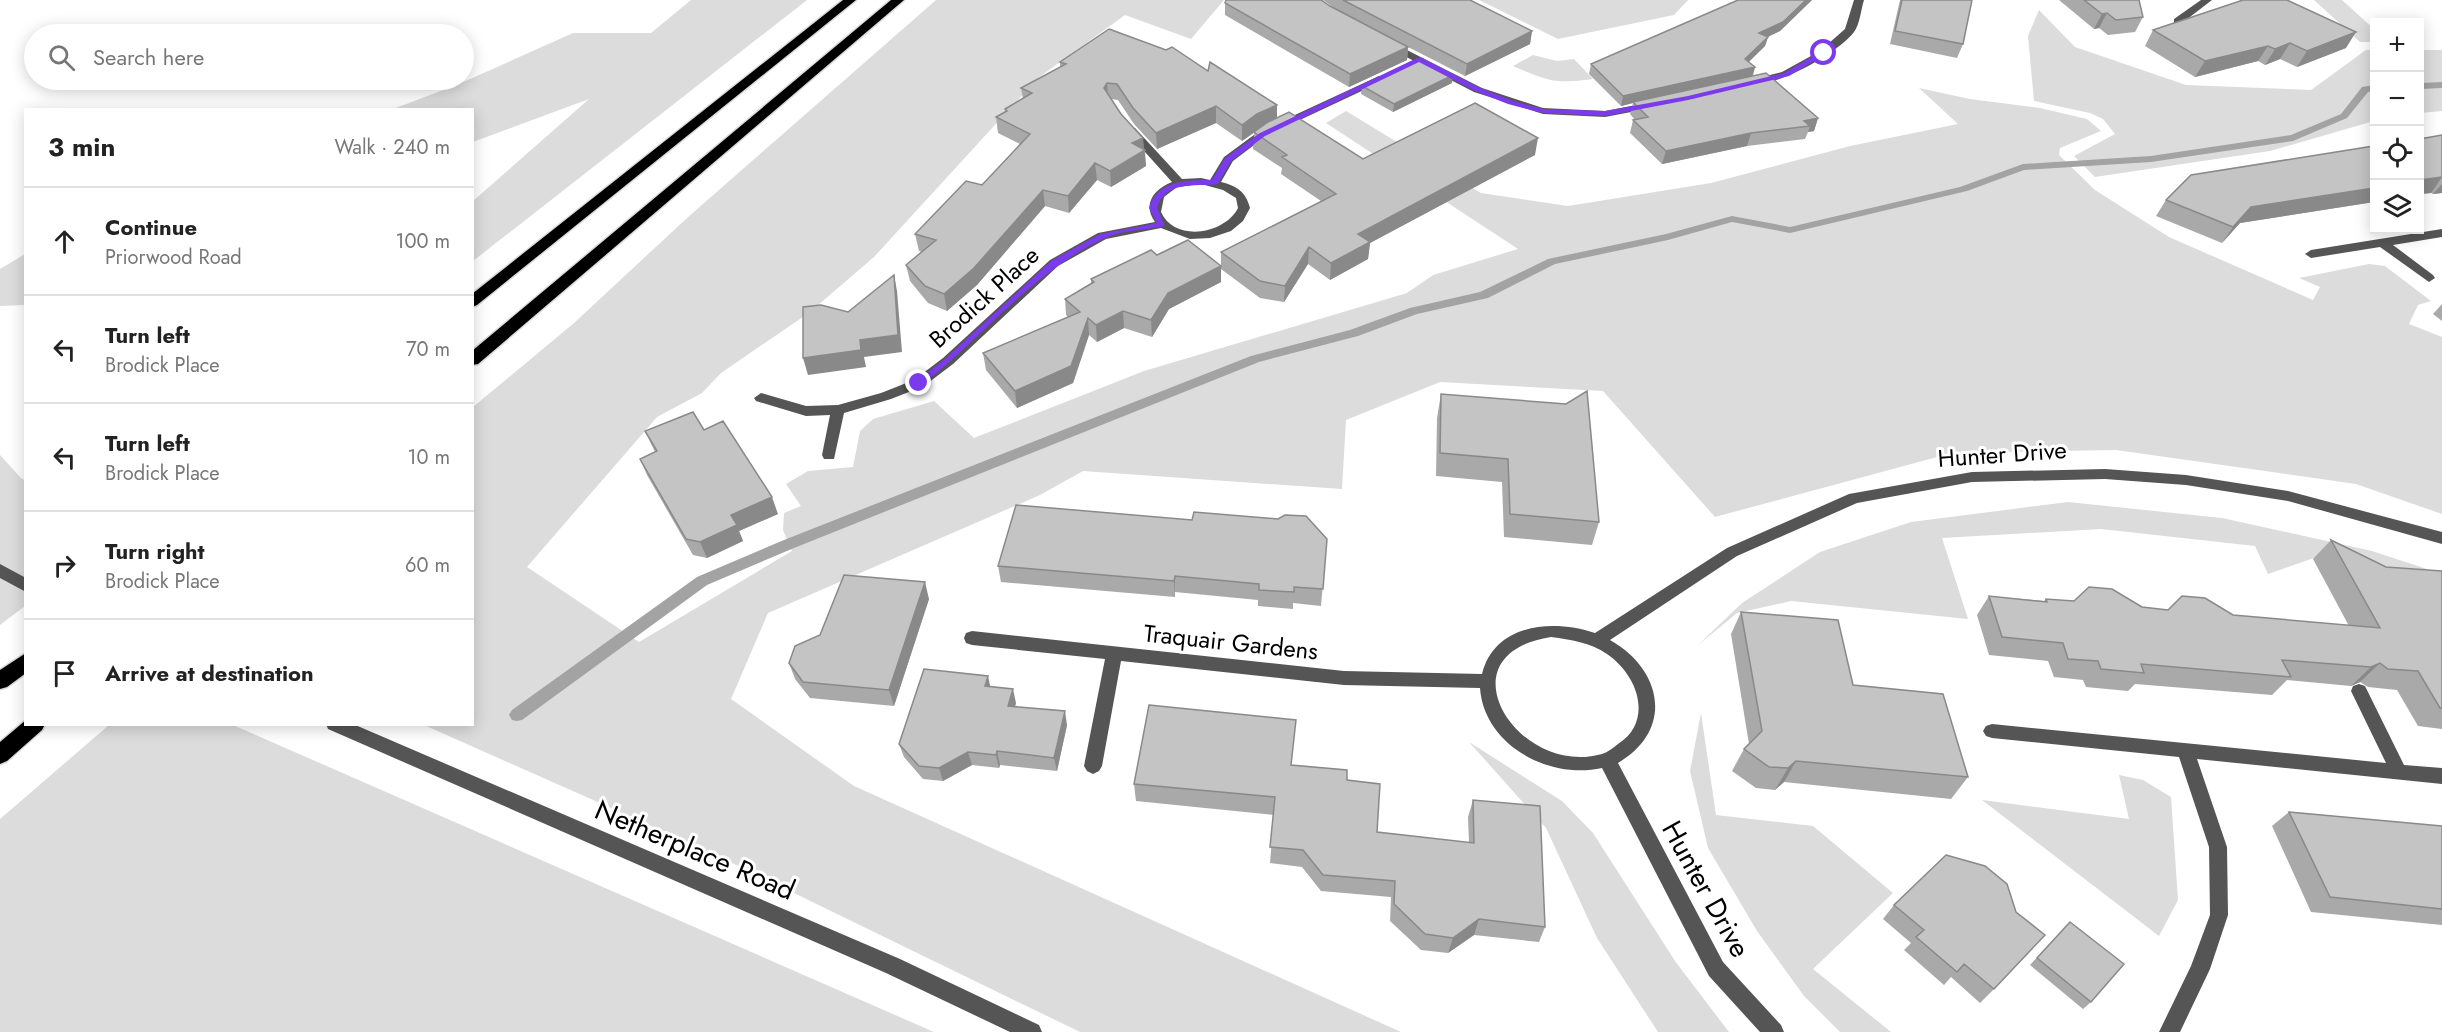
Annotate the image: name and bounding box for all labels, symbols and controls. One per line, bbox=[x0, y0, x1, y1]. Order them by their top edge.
map controls bbox=[2370, 18, 2424, 234]
button: + bbox=[2370, 18, 2424, 72]
search box bbox=[24, 24, 474, 90]
route start bbox=[1810, 39, 1836, 65]
icon: search bbox=[45, 41, 78, 74]
text: Search here bbox=[93, 41, 204, 73]
button: − bbox=[2370, 72, 2424, 126]
button: locate bbox=[2370, 126, 2424, 180]
text: 3 min bbox=[48, 128, 115, 166]
text: Walk · 240 m bbox=[335, 133, 450, 162]
button: layers bbox=[2370, 180, 2424, 234]
text: Continue bbox=[105, 211, 197, 243]
icon: ahead bbox=[48, 225, 81, 258]
text: 100 m bbox=[395, 227, 450, 256]
street label: Brodick Place bbox=[921, 238, 1047, 356]
text: Priorwood Road bbox=[105, 243, 242, 272]
text: Turn left bbox=[105, 319, 190, 351]
icon: left bbox=[48, 333, 81, 366]
text: 70 m bbox=[406, 335, 450, 364]
text: Brodick Place bbox=[105, 351, 220, 380]
route end bbox=[905, 369, 931, 395]
text: Turn left bbox=[105, 427, 190, 459]
street label: Hunter Drive bbox=[1936, 432, 2068, 476]
icon: left bbox=[48, 441, 81, 474]
text: 10 m bbox=[407, 443, 450, 472]
text: Brodick Place bbox=[105, 459, 220, 488]
text: Turn right bbox=[105, 535, 205, 567]
icon: right bbox=[48, 549, 81, 582]
text: 60 m bbox=[405, 551, 450, 580]
text: Brodick Place bbox=[105, 567, 220, 596]
street label: Traquair Gardens bbox=[1142, 615, 1320, 669]
icon: arrive bbox=[48, 657, 81, 690]
text: Arrive at destination bbox=[105, 657, 314, 689]
street label: Netherplace Road bbox=[588, 789, 802, 911]
street label: Hunter Drive bbox=[1652, 813, 1760, 965]

